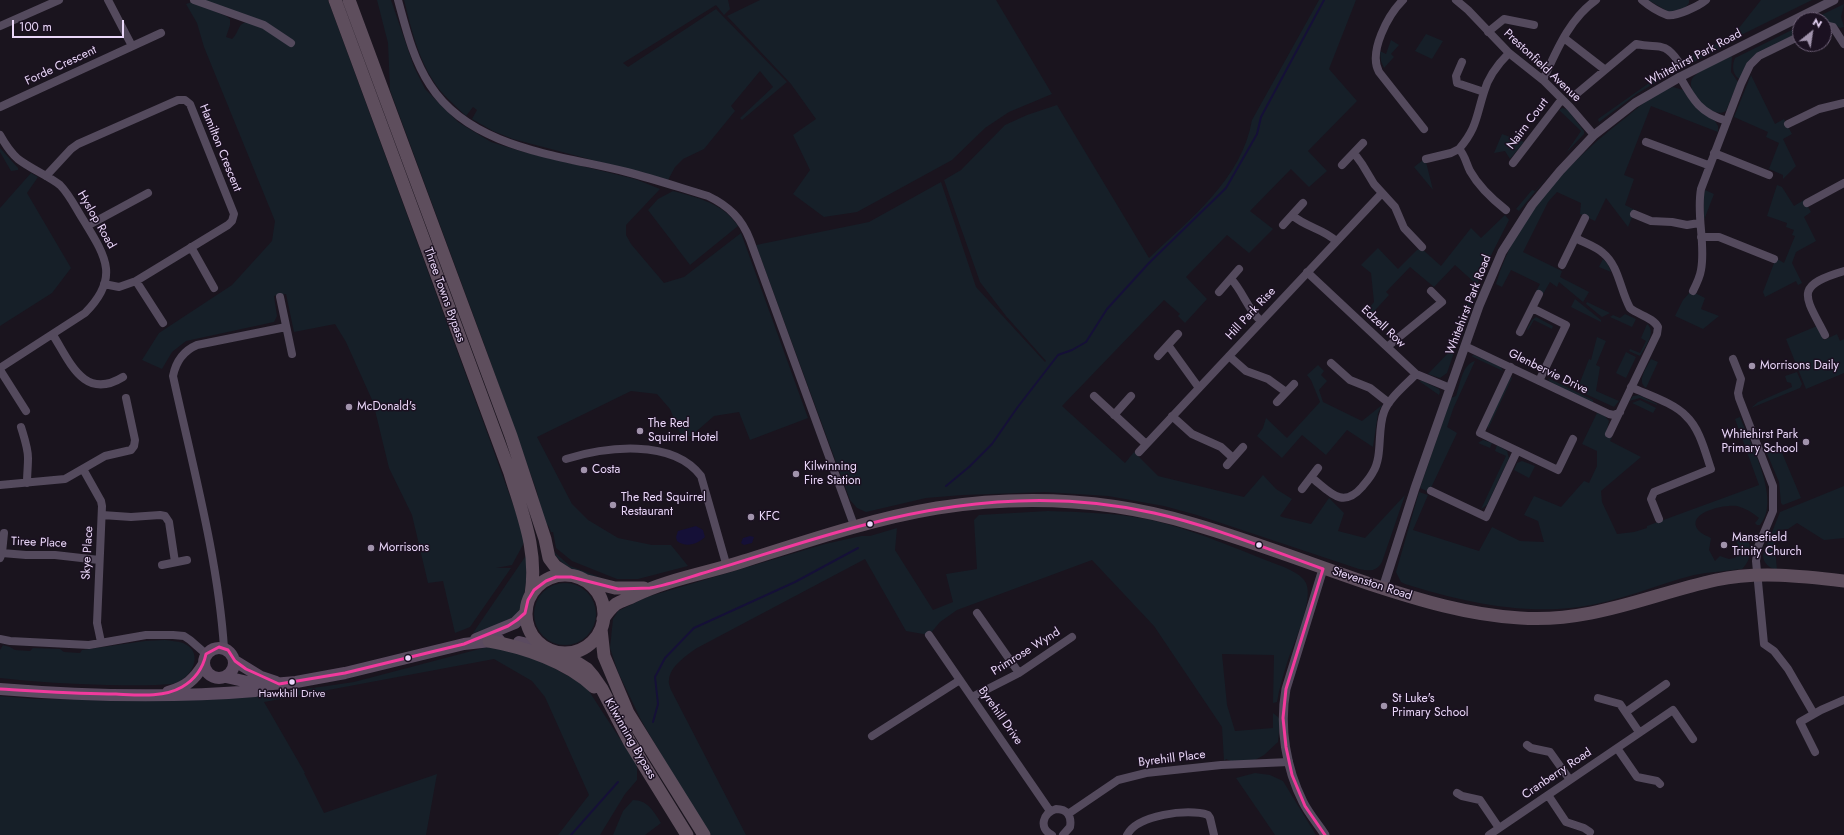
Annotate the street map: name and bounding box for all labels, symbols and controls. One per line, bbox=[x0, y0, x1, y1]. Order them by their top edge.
scale bar bbox=[14, 12, 126, 38]
north arrow bbox=[1792, 12, 1832, 52]
text: N bbox=[1810, 13, 1825, 32]
text: 100 m bbox=[19, 18, 52, 36]
street label: Prestonfield Avenue bbox=[1500, 27, 1584, 105]
street label: Whitehirst Park Road bbox=[1644, 27, 1744, 89]
street label: Forde Crescent bbox=[23, 43, 99, 89]
street label: Nairn Court bbox=[1504, 96, 1552, 152]
street label: Hamilton Crescent bbox=[196, 102, 244, 194]
street label: Hyslop Road bbox=[74, 189, 118, 251]
street label: Three Towns Bypass bbox=[420, 246, 468, 344]
street label: Whitehirst Park Road bbox=[1443, 253, 1495, 357]
street label: Hill Park Rise bbox=[1223, 285, 1279, 343]
street label: Edzell Row bbox=[1358, 303, 1408, 351]
street label: Glenbervie Drive bbox=[1506, 346, 1590, 398]
place label: Morrisons Daily bbox=[1760, 359, 1839, 373]
marker: Morrisons Daily bbox=[1747, 361, 1757, 371]
place label: McDonald's bbox=[357, 400, 416, 414]
marker: McDonald's bbox=[344, 402, 354, 412]
place label: The Red Squirrel Hotel bbox=[648, 417, 718, 445]
marker: The Red Squirrel Hotel bbox=[635, 426, 645, 436]
place label: Whitehirst Park Primary School bbox=[1721, 428, 1798, 456]
marker: Whitehirst Park Primary School bbox=[1801, 437, 1811, 447]
place label: Kilwinning Fire Station bbox=[804, 460, 861, 488]
place label: Costa bbox=[592, 463, 620, 477]
marker: Costa bbox=[579, 465, 589, 475]
marker: Kilwinning Fire Station bbox=[791, 469, 801, 479]
place label: The Red Squirrel Restaurant bbox=[621, 491, 706, 519]
marker: The Red Squirrel Restaurant bbox=[608, 500, 618, 510]
place label: KFC bbox=[759, 510, 780, 524]
marker: KFC bbox=[746, 512, 756, 522]
unlabelled marker bbox=[865, 519, 875, 529]
street label: Skye Place bbox=[79, 526, 97, 580]
place label: Mansefield Trinity Church bbox=[1732, 531, 1802, 559]
street label: Tiree Place bbox=[11, 535, 67, 551]
unlabelled marker bbox=[1254, 540, 1264, 550]
marker: Mansefield Trinity Church bbox=[1719, 540, 1729, 550]
place label: Morrisons bbox=[379, 541, 429, 555]
marker: Morrisons bbox=[366, 543, 376, 553]
street label: Stevenston Road bbox=[1330, 564, 1414, 604]
street label: Primrose Wynd bbox=[989, 625, 1063, 679]
unlabelled marker bbox=[403, 653, 413, 663]
marker: Hawkhill Drive bbox=[287, 677, 297, 687]
street label: Byrehill Drive bbox=[975, 684, 1025, 748]
place label: Hawkhill Drive bbox=[259, 687, 325, 701]
place label: St Luke's Primary School bbox=[1392, 692, 1469, 720]
street label: Kilwinning Bypass bbox=[601, 696, 659, 782]
marker: St Luke's Primary School bbox=[1379, 701, 1389, 711]
street label: Cranberry Road bbox=[1519, 745, 1595, 803]
street label: Byrehill Place bbox=[1138, 748, 1206, 770]

